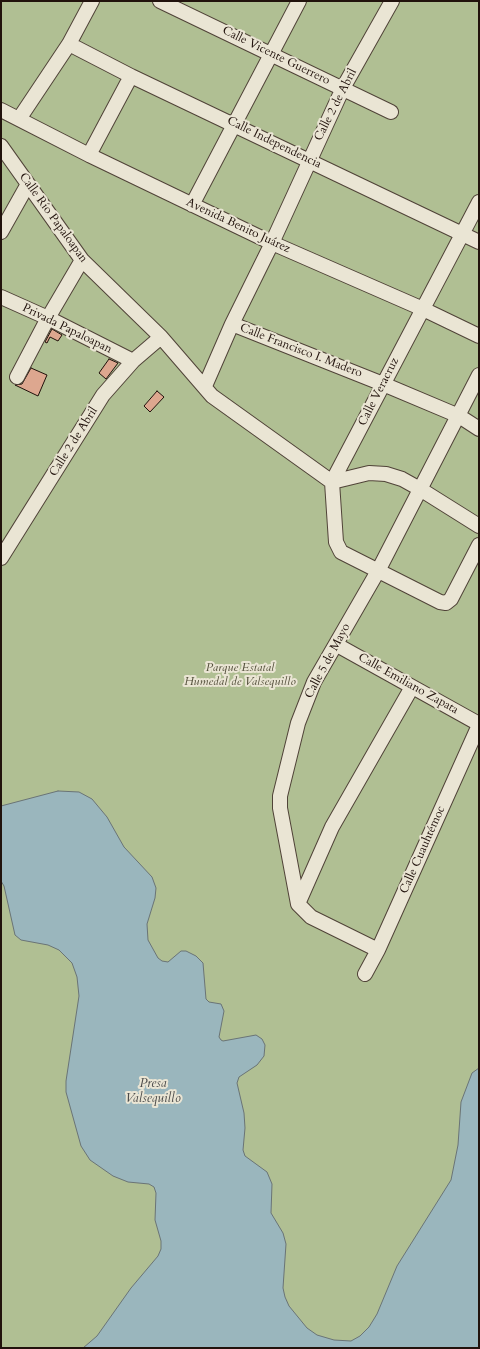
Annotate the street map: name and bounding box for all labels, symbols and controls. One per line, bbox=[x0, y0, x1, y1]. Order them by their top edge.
street label: Calle Vicente Guerrero bbox=[220, 24, 332, 88]
street label: Calle 2 de Abril bbox=[312, 66, 360, 144]
street label: Calle Independencia bbox=[224, 114, 324, 172]
street label: Calle Río Papaloapan bbox=[16, 170, 90, 266]
street label: Avenida Benito Juárez bbox=[184, 196, 292, 256]
street label: Privada Papaloapan bbox=[20, 301, 114, 357]
street label: Calle Francisco I. Madero bbox=[238, 321, 364, 381]
street label: Calle Veracruz bbox=[356, 355, 402, 429]
street label: Calle 2 de Abril bbox=[47, 405, 101, 479]
street label: Calle 5 de Mayo bbox=[302, 621, 354, 701]
street label: Calle Emiliano Zapata bbox=[355, 650, 461, 718]
park label: Parque Estatal Humedal de Valsequillo bbox=[184, 661, 296, 689]
street label: Calle Cuauhtémoc bbox=[397, 804, 449, 896]
water label: Presa Valsequillo bbox=[125, 1076, 181, 1107]

